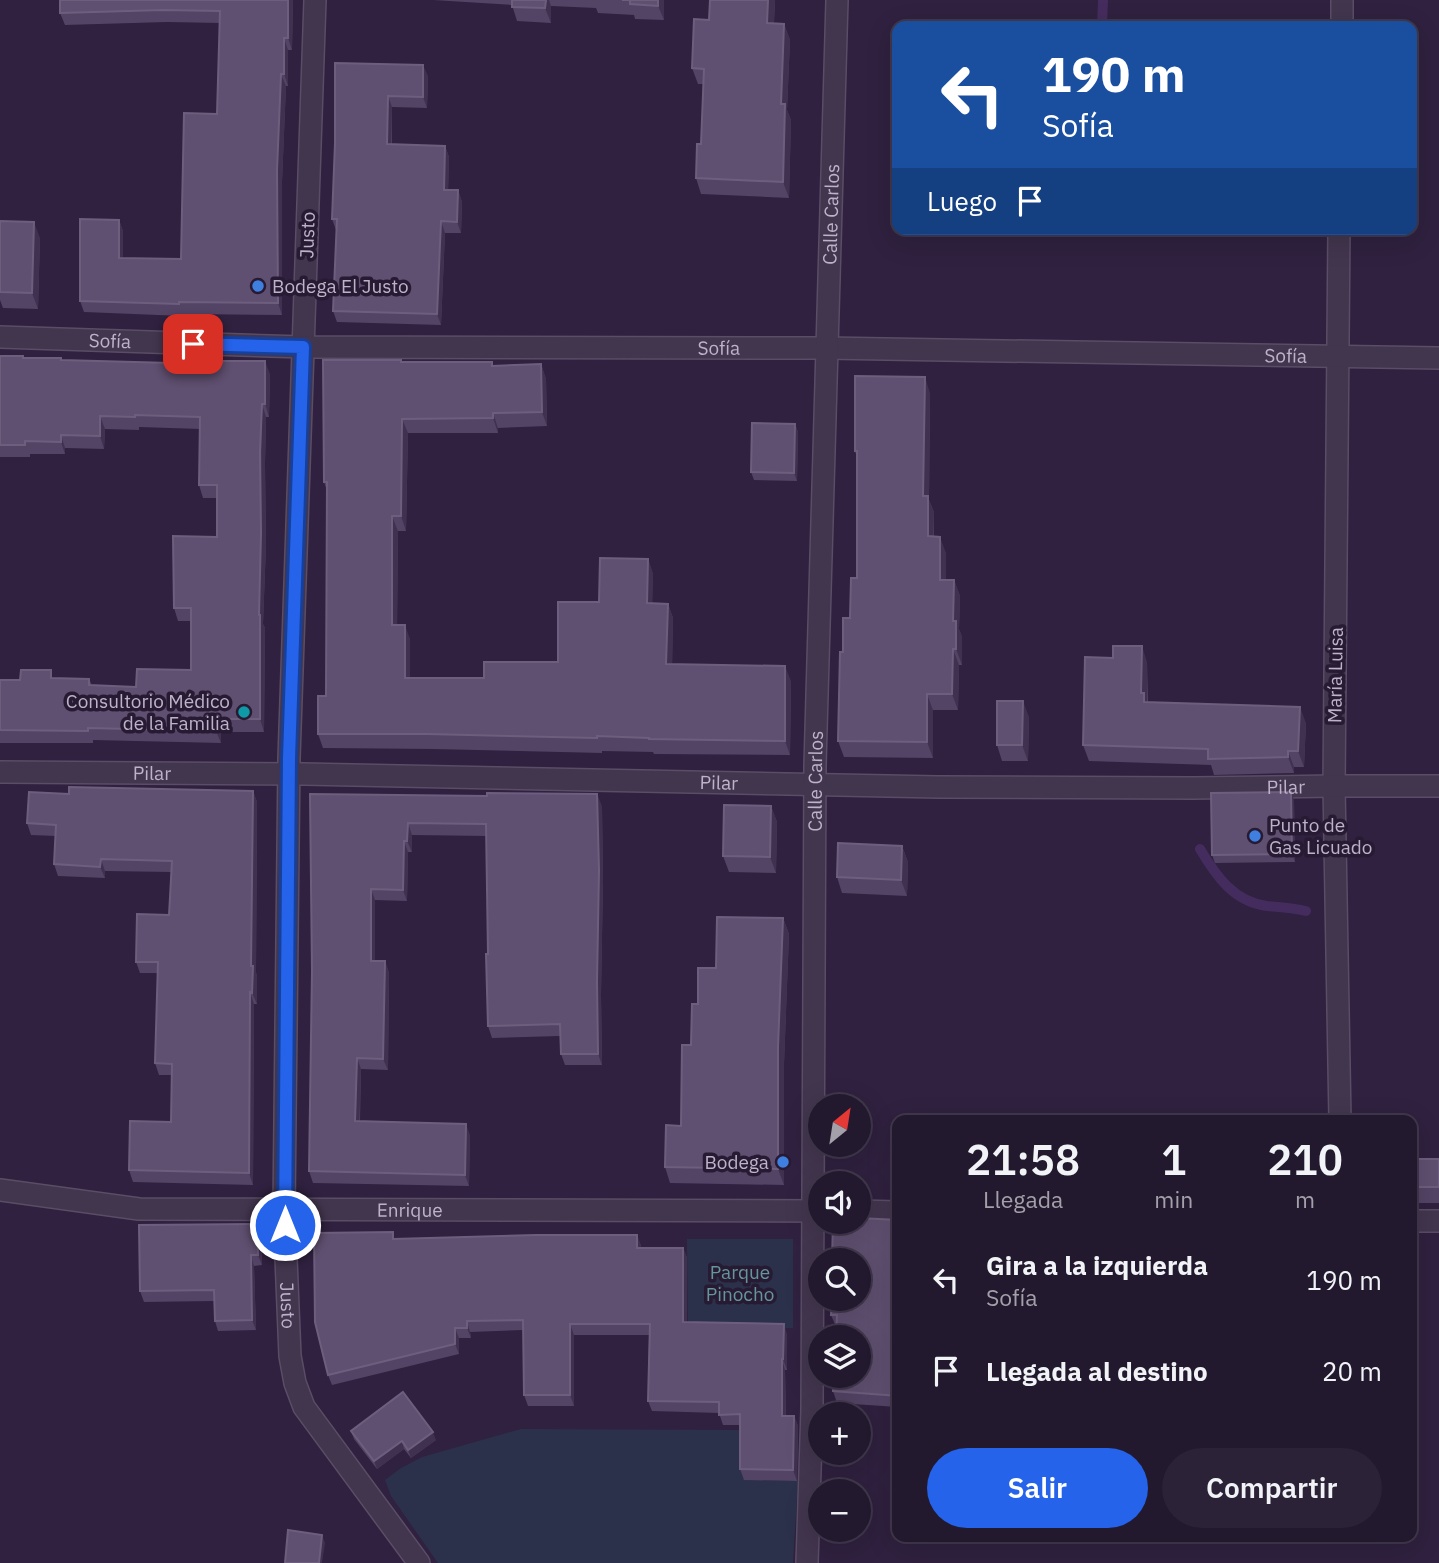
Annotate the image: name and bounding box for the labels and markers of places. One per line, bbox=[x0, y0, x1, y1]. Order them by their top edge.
place label: Bodega El Justo bbox=[272, 274, 409, 298]
marker: Bodega El Justo bbox=[250, 278, 266, 294]
pin bbox=[163, 314, 223, 374]
place label: Consultorio Médico de la Familia bbox=[66, 689, 230, 735]
marker: Consultorio Médico de la Familia bbox=[236, 704, 252, 720]
place label: Punto de Gas Licuado bbox=[1269, 813, 1373, 859]
marker: Punto de Gas Licuado bbox=[1247, 828, 1263, 844]
place label: Bodega bbox=[704, 1150, 769, 1174]
marker: Bodega bbox=[775, 1154, 791, 1170]

